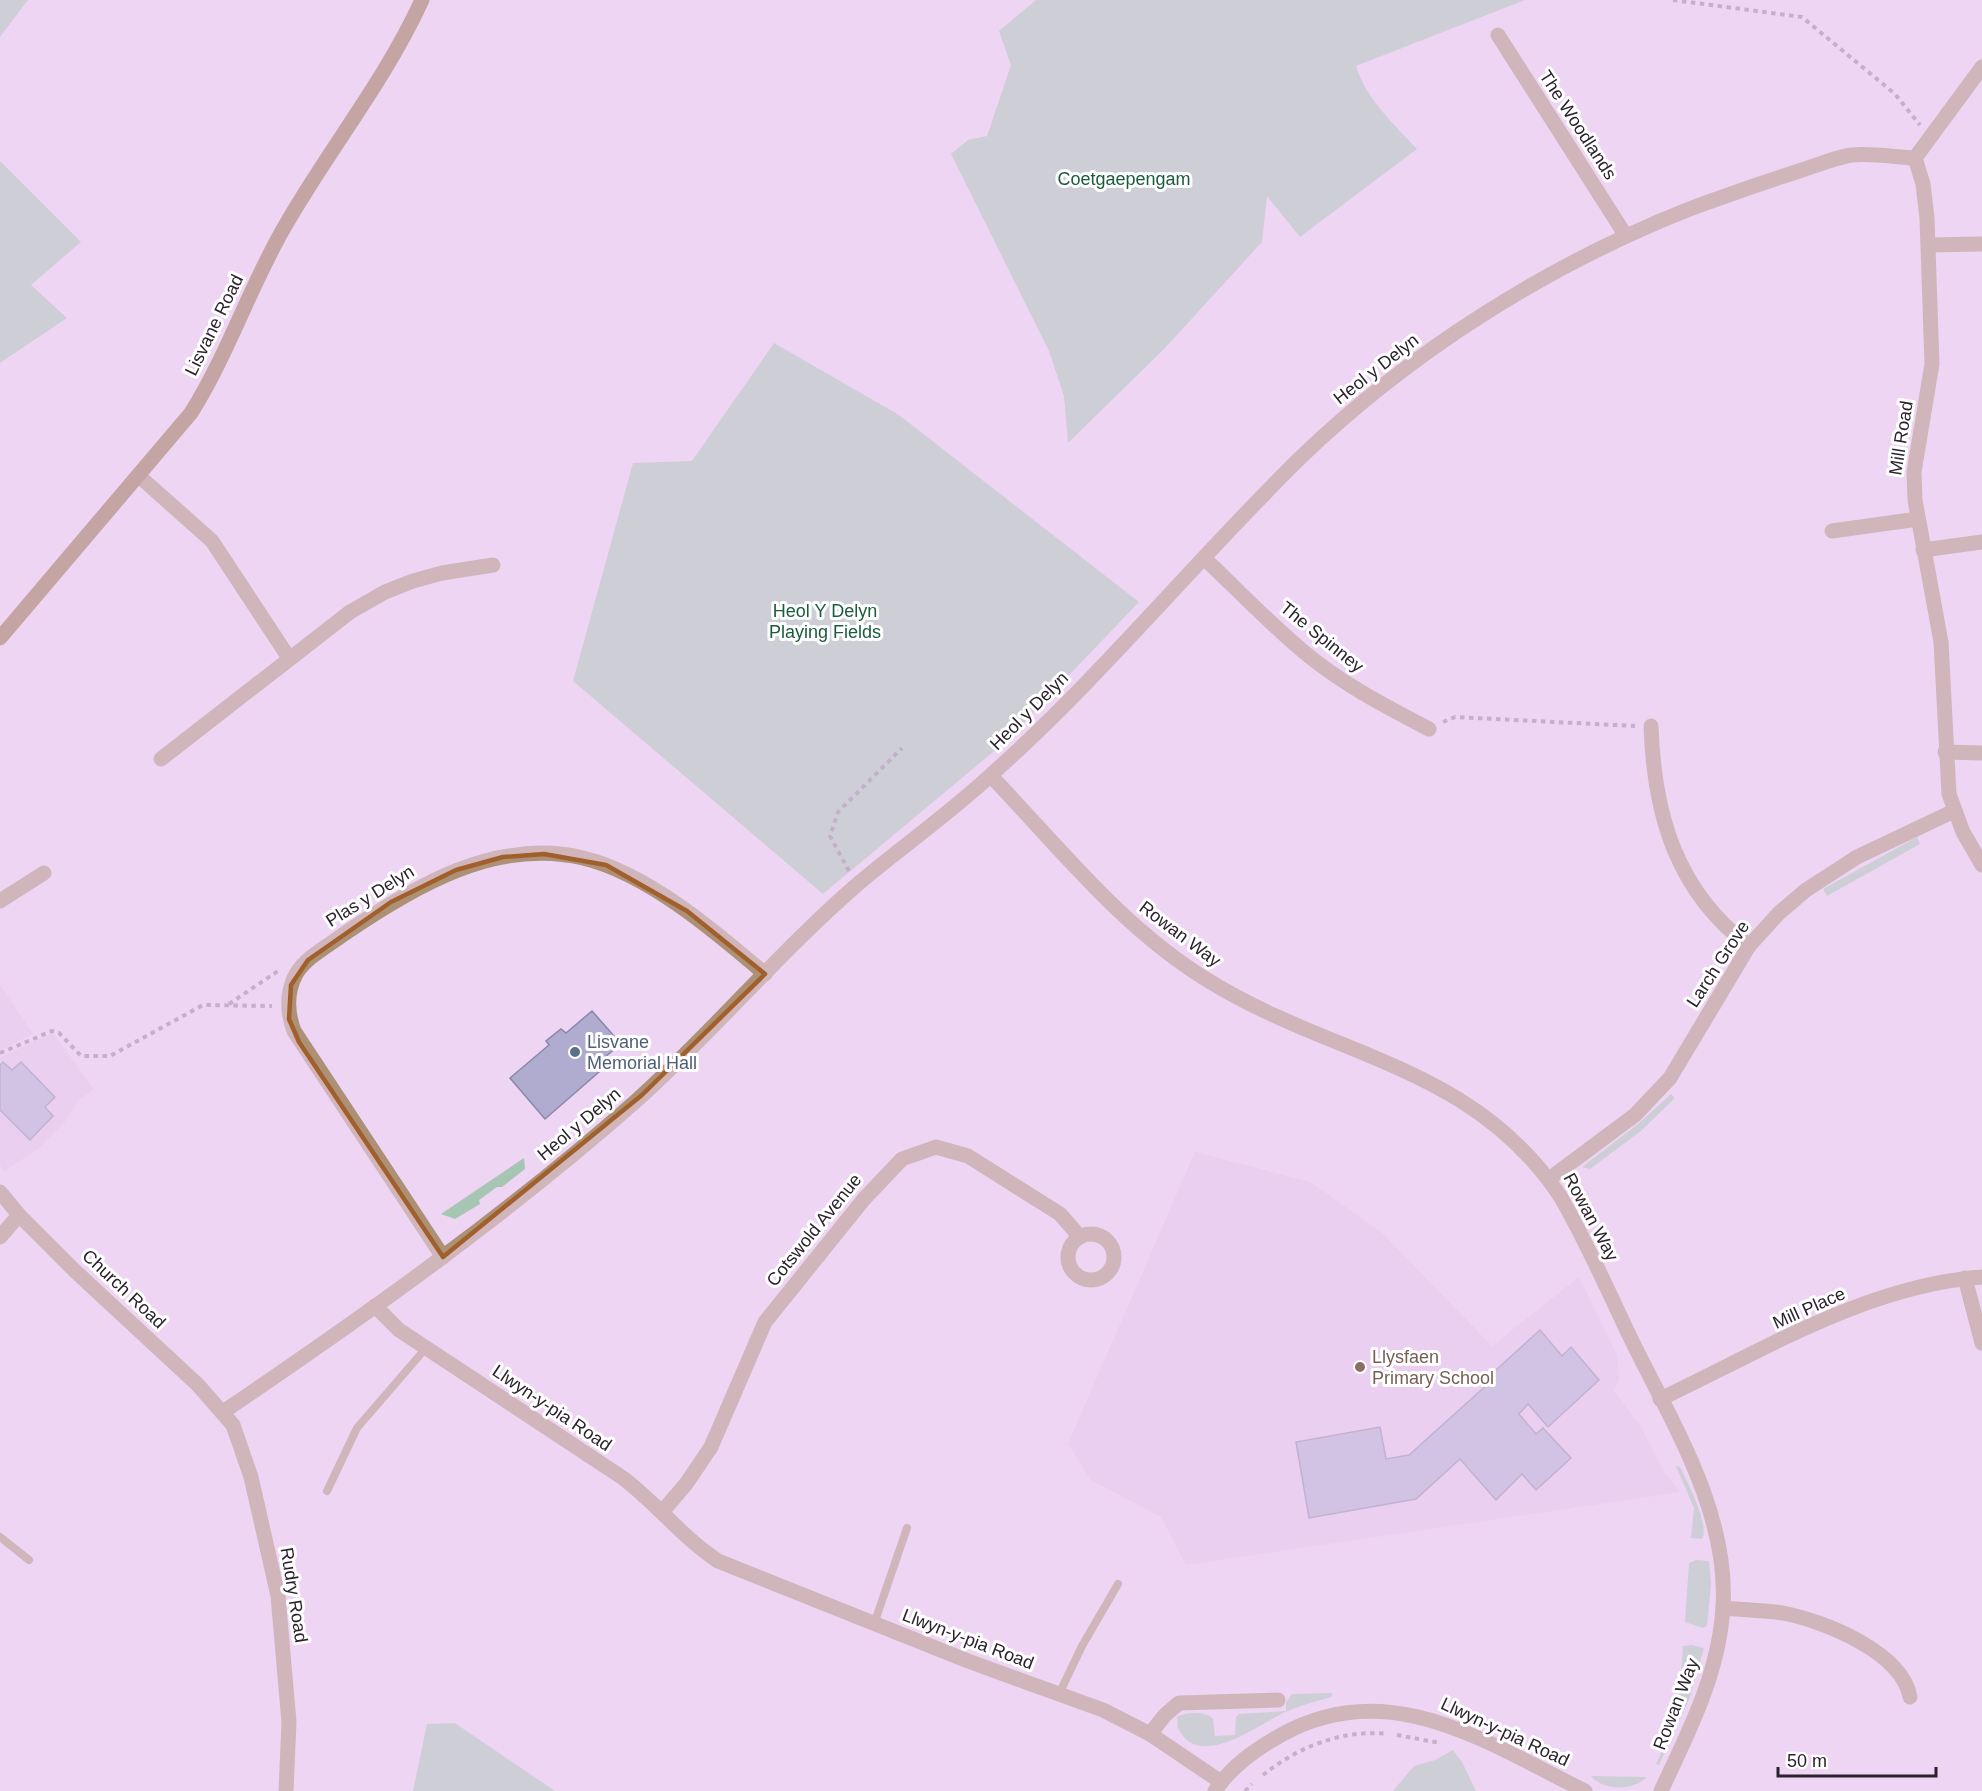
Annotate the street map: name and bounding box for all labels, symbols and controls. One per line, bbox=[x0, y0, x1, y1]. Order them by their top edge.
street label: The Woodlands bbox=[1535, 67, 1621, 183]
park label: Coetgaepengam bbox=[1057, 169, 1191, 189]
street label: Lisvane Road bbox=[181, 271, 247, 379]
street label: Heol y Delyn bbox=[1330, 330, 1422, 408]
street label: Mill Road bbox=[1885, 399, 1917, 477]
street label: The Spinney bbox=[1276, 597, 1368, 677]
park label: Heol Y Delyn Playing Fields bbox=[769, 601, 881, 642]
street label: Heol y Delyn bbox=[986, 668, 1072, 754]
street label: Plas y Delyn bbox=[322, 861, 418, 931]
street label: Rowan Way bbox=[1135, 897, 1225, 971]
street label: Larch Grove bbox=[1683, 917, 1753, 1011]
place label: Lisvane Memorial Hall bbox=[587, 1032, 697, 1073]
marker: Lisvane Memorial Hall bbox=[568, 1045, 582, 1059]
street label: Heol y Delyn bbox=[533, 1084, 625, 1164]
street label: Cotswold Avenue bbox=[763, 1170, 865, 1290]
street label: Rowan Way bbox=[1560, 1170, 1622, 1264]
street label: Church Road bbox=[78, 1246, 170, 1332]
street label: Mill Place bbox=[1770, 1283, 1848, 1333]
place label: Llysfaen Primary School bbox=[1372, 1347, 1494, 1388]
marker: Llysfaen Primary School bbox=[1353, 1360, 1367, 1374]
street label: Llwyn-y-pia Road bbox=[489, 1361, 615, 1455]
street label: Rudry Road bbox=[277, 1546, 311, 1644]
street label: Llwyn-y-pia Road bbox=[900, 1605, 1036, 1673]
street label: Rowan Way bbox=[1649, 1655, 1703, 1753]
street label: Llwyn-y-pia Road bbox=[1438, 1694, 1572, 1770]
scale bar bbox=[1778, 1740, 1936, 1778]
text: 50 m bbox=[1787, 1751, 1827, 1771]

